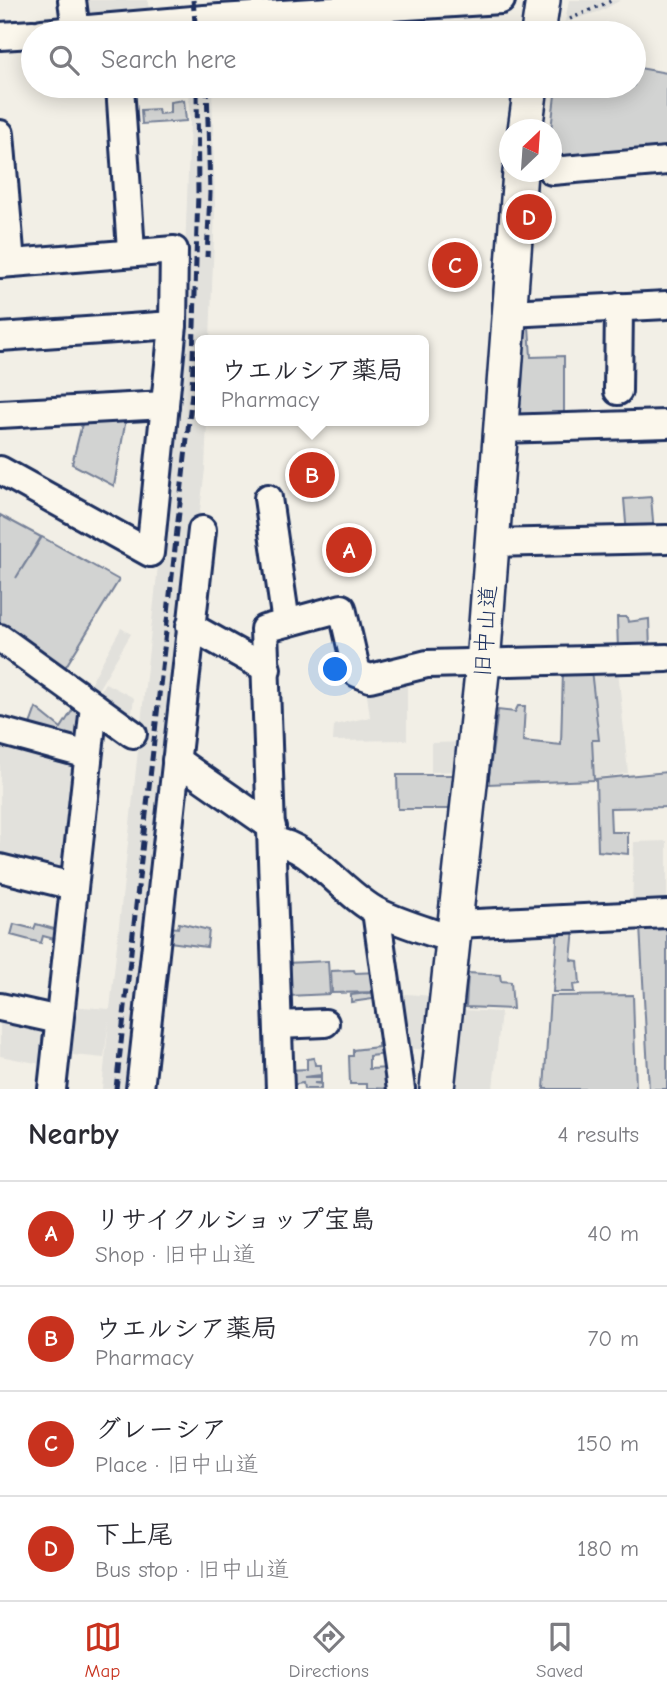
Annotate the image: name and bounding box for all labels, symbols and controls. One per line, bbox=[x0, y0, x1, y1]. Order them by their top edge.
search box bbox=[21, 21, 646, 98]
icon: search bbox=[45, 41, 83, 79]
text: Search here bbox=[101, 45, 236, 75]
north arrow bbox=[499, 119, 562, 182]
pin: D bbox=[506, 191, 552, 243]
pin: C bbox=[432, 239, 478, 291]
popup bbox=[195, 335, 429, 426]
text: ウエルシア薬局 bbox=[221, 356, 403, 386]
text: Pharmacy bbox=[221, 386, 319, 413]
pin: B bbox=[289, 449, 335, 501]
pin: A bbox=[326, 524, 372, 576]
street label: 旧中山道 bbox=[469, 584, 502, 678]
your location bbox=[318, 652, 352, 686]
text: Nearby bbox=[28, 1117, 119, 1152]
text: 4 results bbox=[557, 1121, 639, 1148]
text: リサイクルショップ宝島 bbox=[95, 1205, 376, 1235]
text: A bbox=[45, 1220, 57, 1247]
text: 40 m bbox=[587, 1220, 639, 1247]
text: Shop · 旧中山道 bbox=[95, 1241, 256, 1268]
text: ウエルシア薬局 bbox=[95, 1314, 278, 1344]
text: B bbox=[44, 1325, 58, 1352]
text: 70 m bbox=[587, 1325, 639, 1352]
text: Pharmacy bbox=[95, 1344, 193, 1371]
text: グレーシア bbox=[95, 1415, 227, 1445]
text: C bbox=[44, 1430, 58, 1457]
text: 150 m bbox=[577, 1430, 639, 1457]
text: Place · 旧中山道 bbox=[95, 1451, 259, 1478]
text: 下上尾 bbox=[95, 1520, 173, 1550]
text: D bbox=[44, 1535, 58, 1562]
text: 180 m bbox=[577, 1535, 639, 1562]
text: Bus stop · 旧中山道 bbox=[95, 1556, 290, 1583]
tab: Map bbox=[84, 1618, 122, 1682]
tab: Directions bbox=[289, 1618, 369, 1682]
tab: Saved bbox=[536, 1618, 583, 1682]

